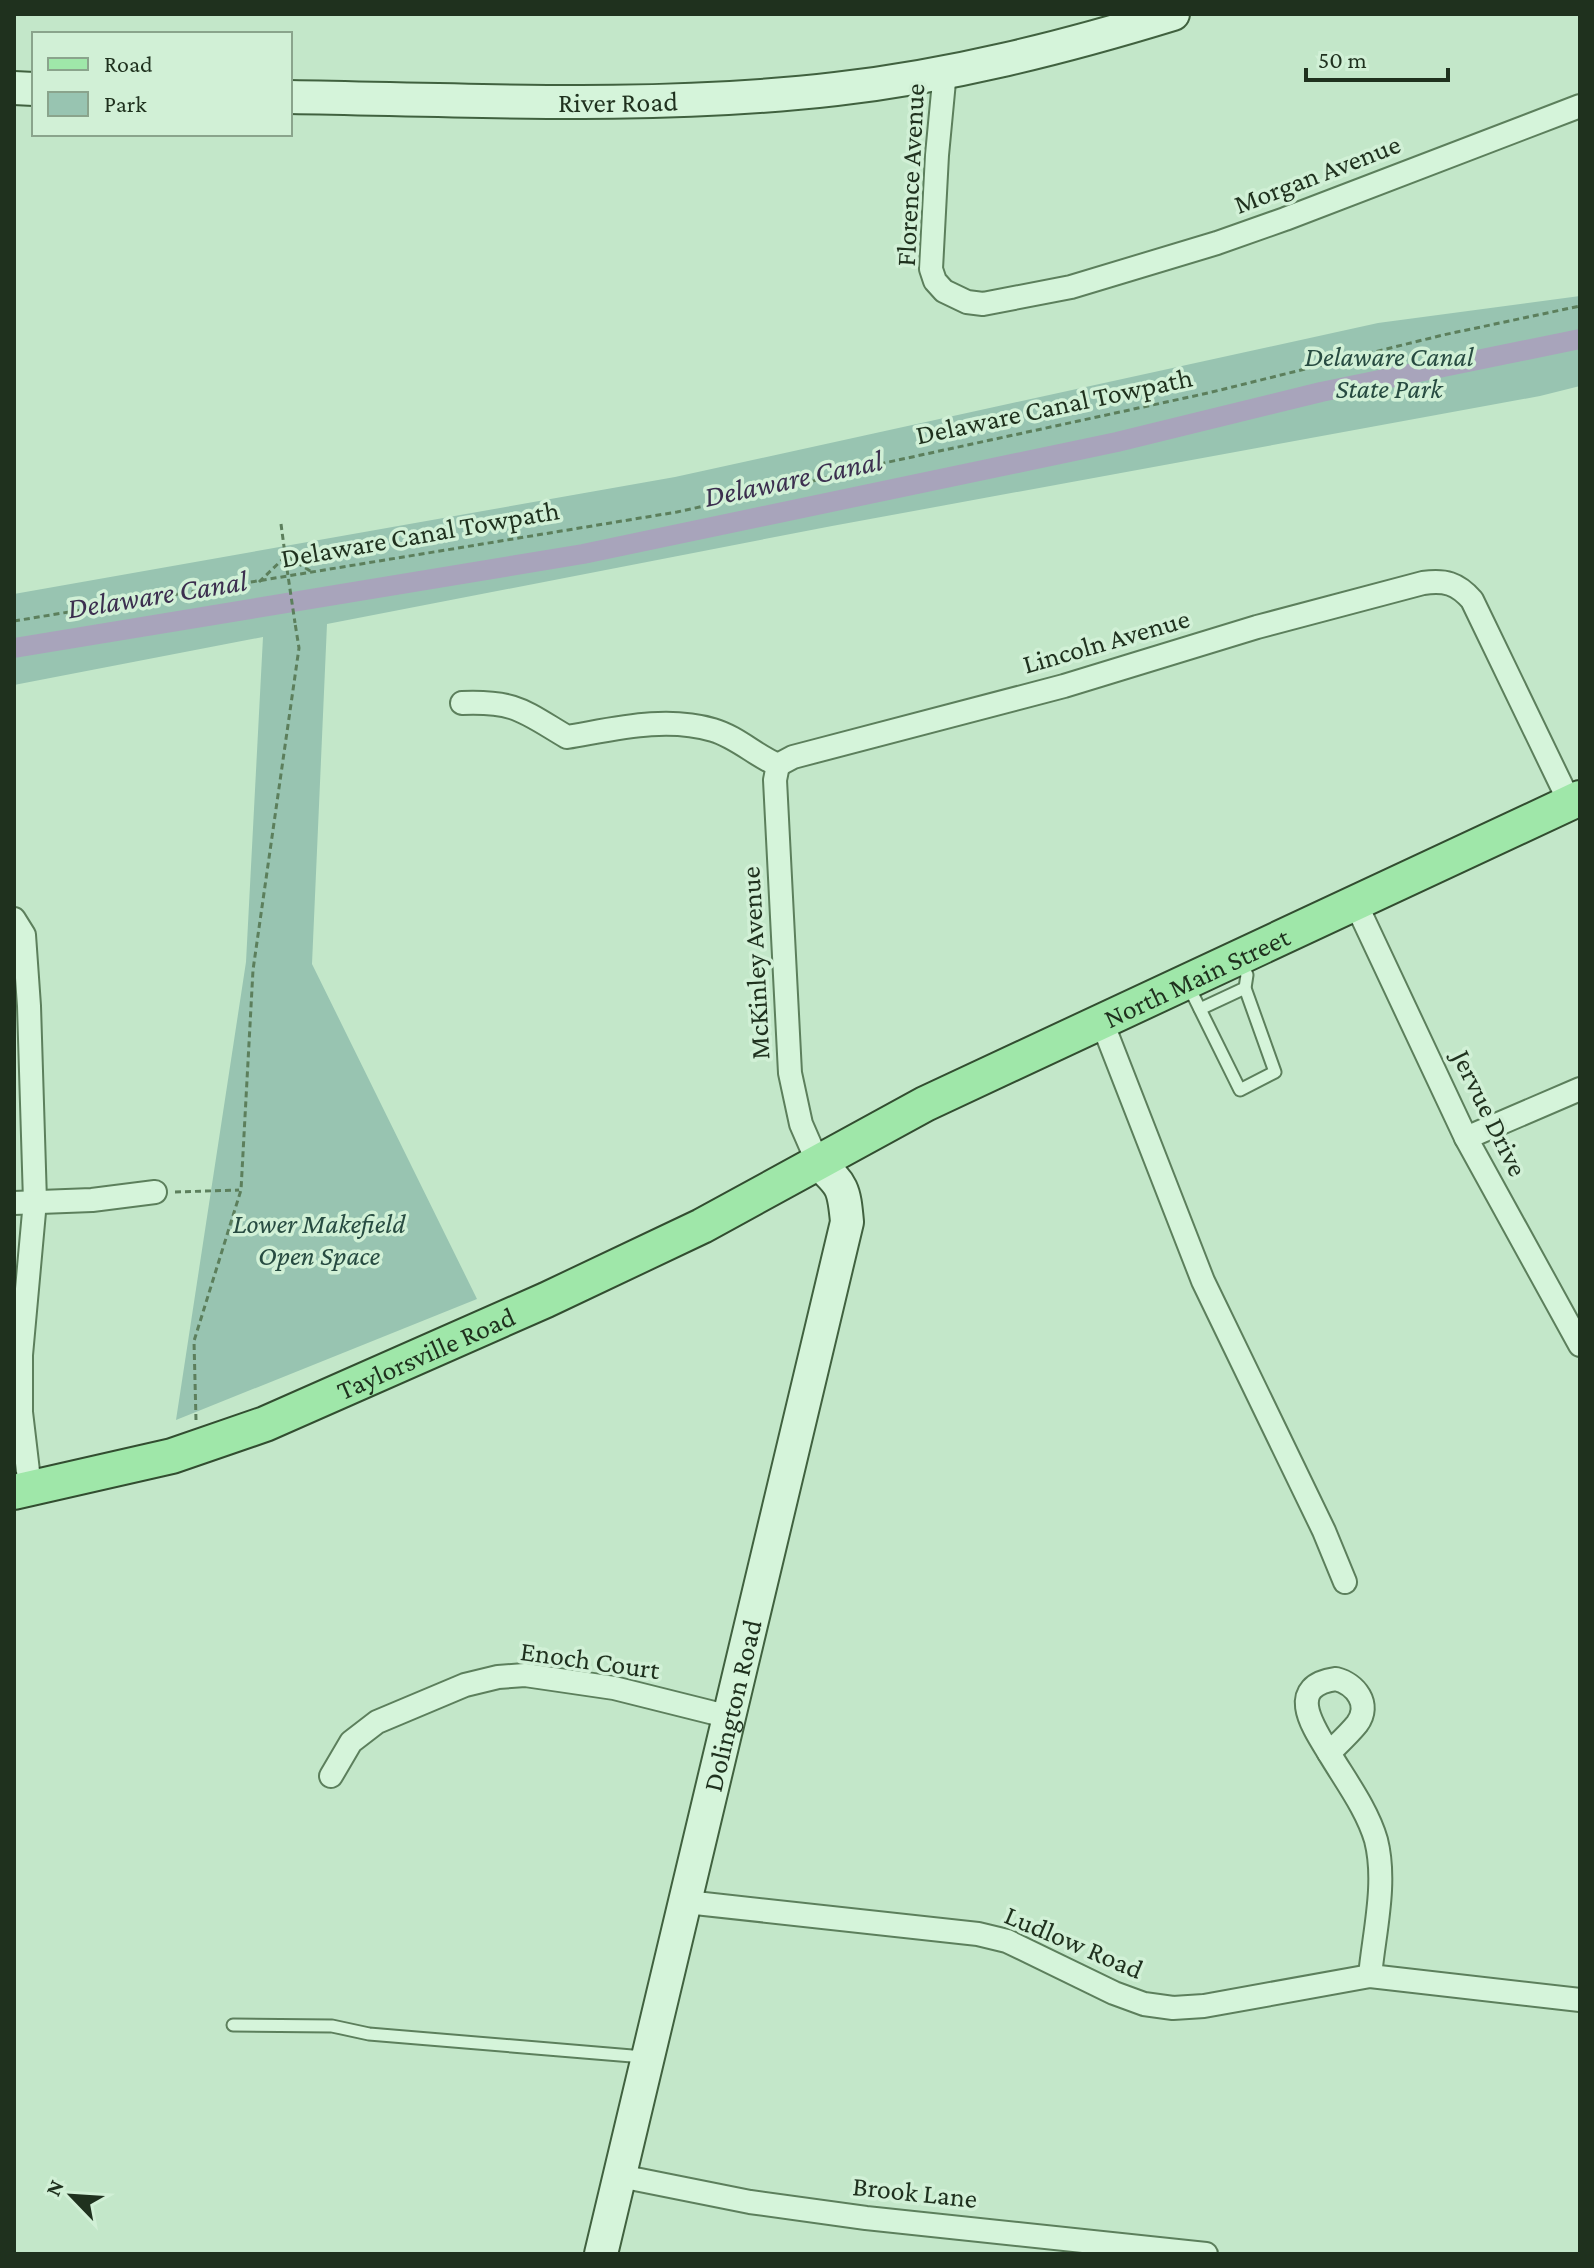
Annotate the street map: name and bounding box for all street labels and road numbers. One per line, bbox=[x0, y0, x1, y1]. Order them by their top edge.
street label: Florence Avenue bbox=[890, 83, 930, 267]
street label: River Road bbox=[558, 85, 679, 118]
street label: Morgan Avenue bbox=[1229, 128, 1405, 220]
street label: Delaware Canal Towpath bbox=[913, 362, 1195, 450]
street label: Delaware Canal Towpath bbox=[278, 494, 562, 574]
street label: Lincoln Avenue bbox=[1019, 602, 1193, 680]
street label: McKinley Avenue bbox=[734, 866, 776, 1060]
street label: North Main Street bbox=[1099, 920, 1295, 1034]
street label: Jervue Drive bbox=[1445, 1042, 1534, 1181]
street label: Taylorsville Road bbox=[332, 1300, 520, 1406]
street label: Dolington Road bbox=[696, 1616, 767, 1795]
street label: Enoch Court bbox=[518, 1635, 662, 1685]
street label: Ludlow Road bbox=[1000, 1899, 1148, 1985]
street label: Brook Lane bbox=[851, 2170, 979, 2214]

